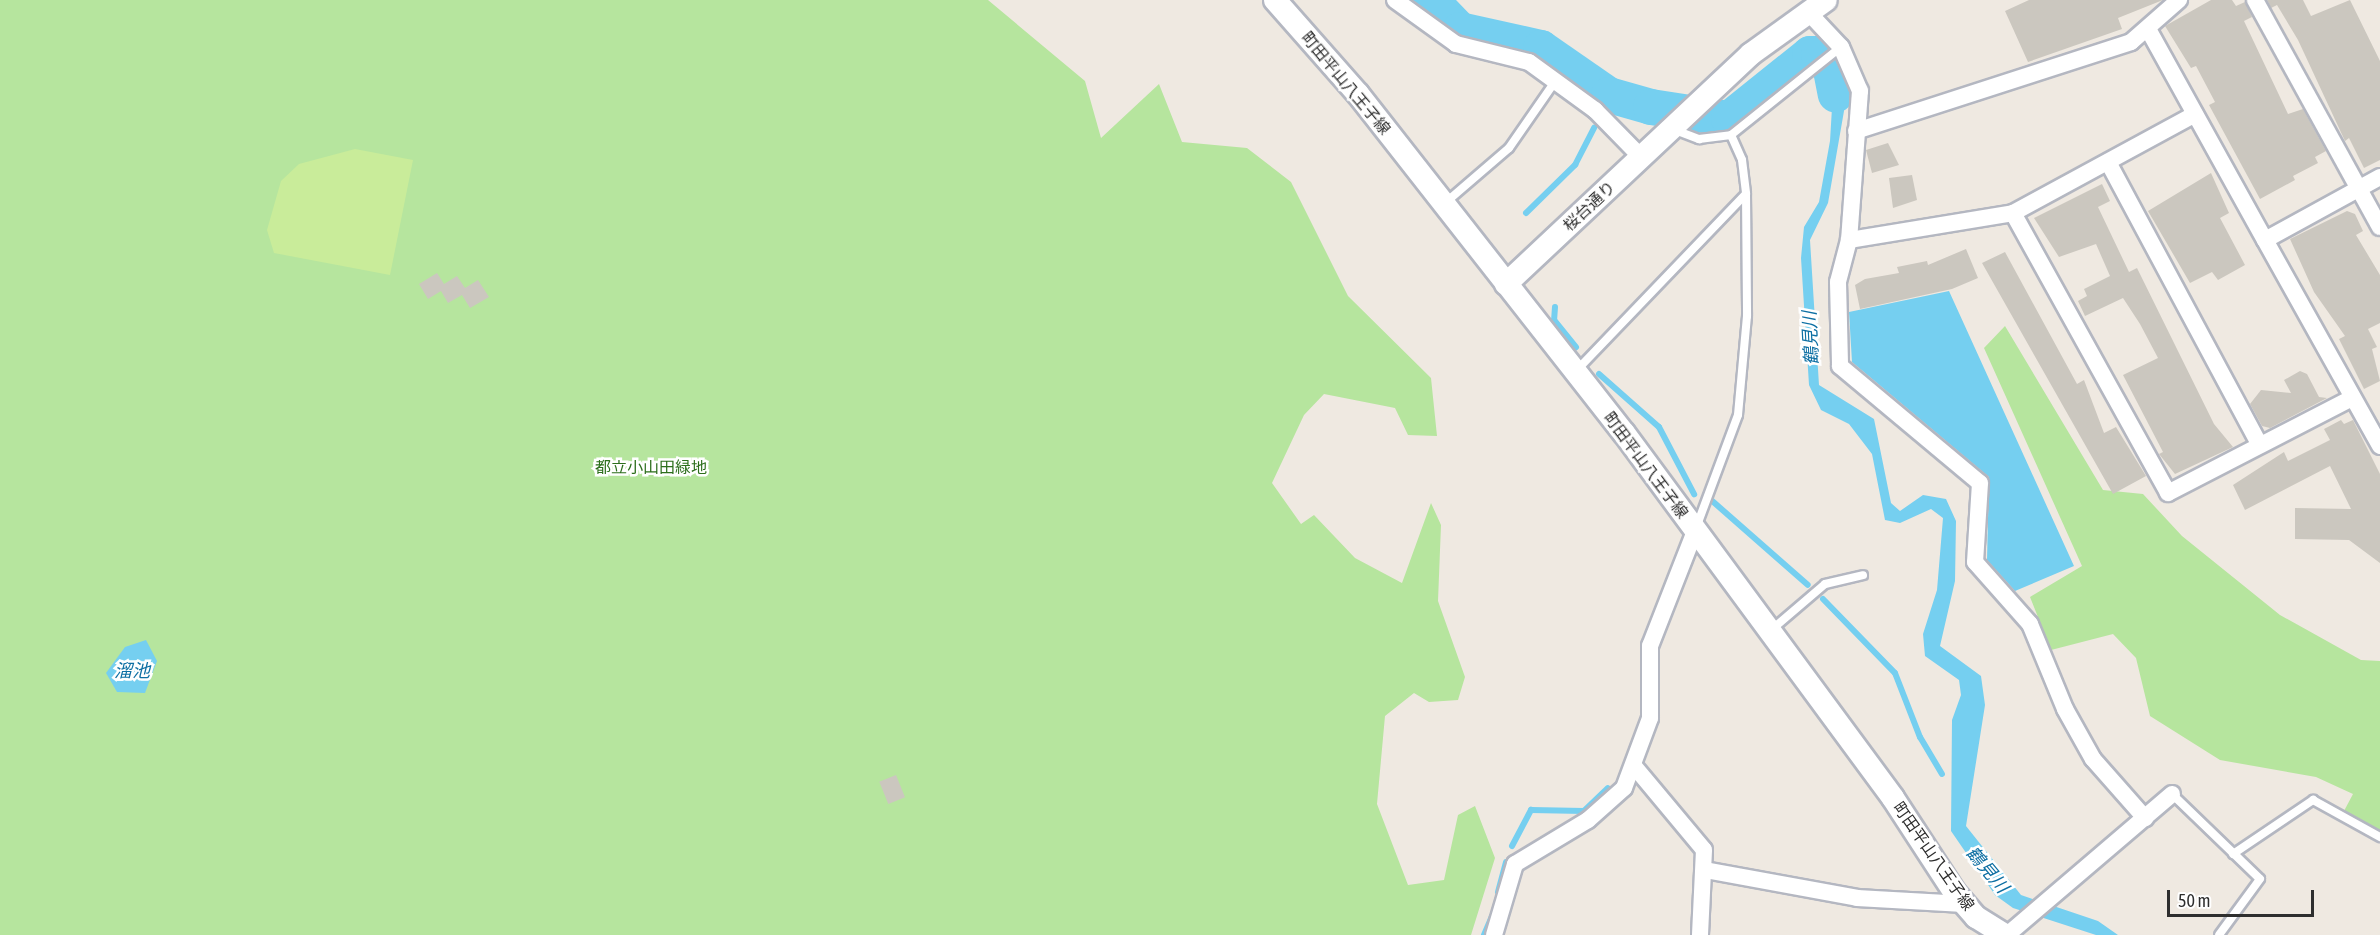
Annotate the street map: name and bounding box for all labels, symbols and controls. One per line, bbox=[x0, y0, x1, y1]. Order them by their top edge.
street label: 町田平山八王子線 bbox=[1298, 28, 1394, 138]
street label: 桜台通り bbox=[1559, 177, 1619, 235]
water label: 鶴見川 bbox=[1799, 310, 1823, 366]
street label: 町田平山八王子線 bbox=[1600, 408, 1692, 522]
park label: 都立小山田緑地 bbox=[595, 457, 707, 477]
water label: 溜池 bbox=[114, 660, 150, 682]
street label: 町田平山八王子線 bbox=[1889, 798, 1979, 914]
water label: 鶴見川 bbox=[1961, 842, 2013, 898]
scale bar bbox=[2170, 878, 2317, 916]
text: 50 m bbox=[2178, 890, 2210, 911]

